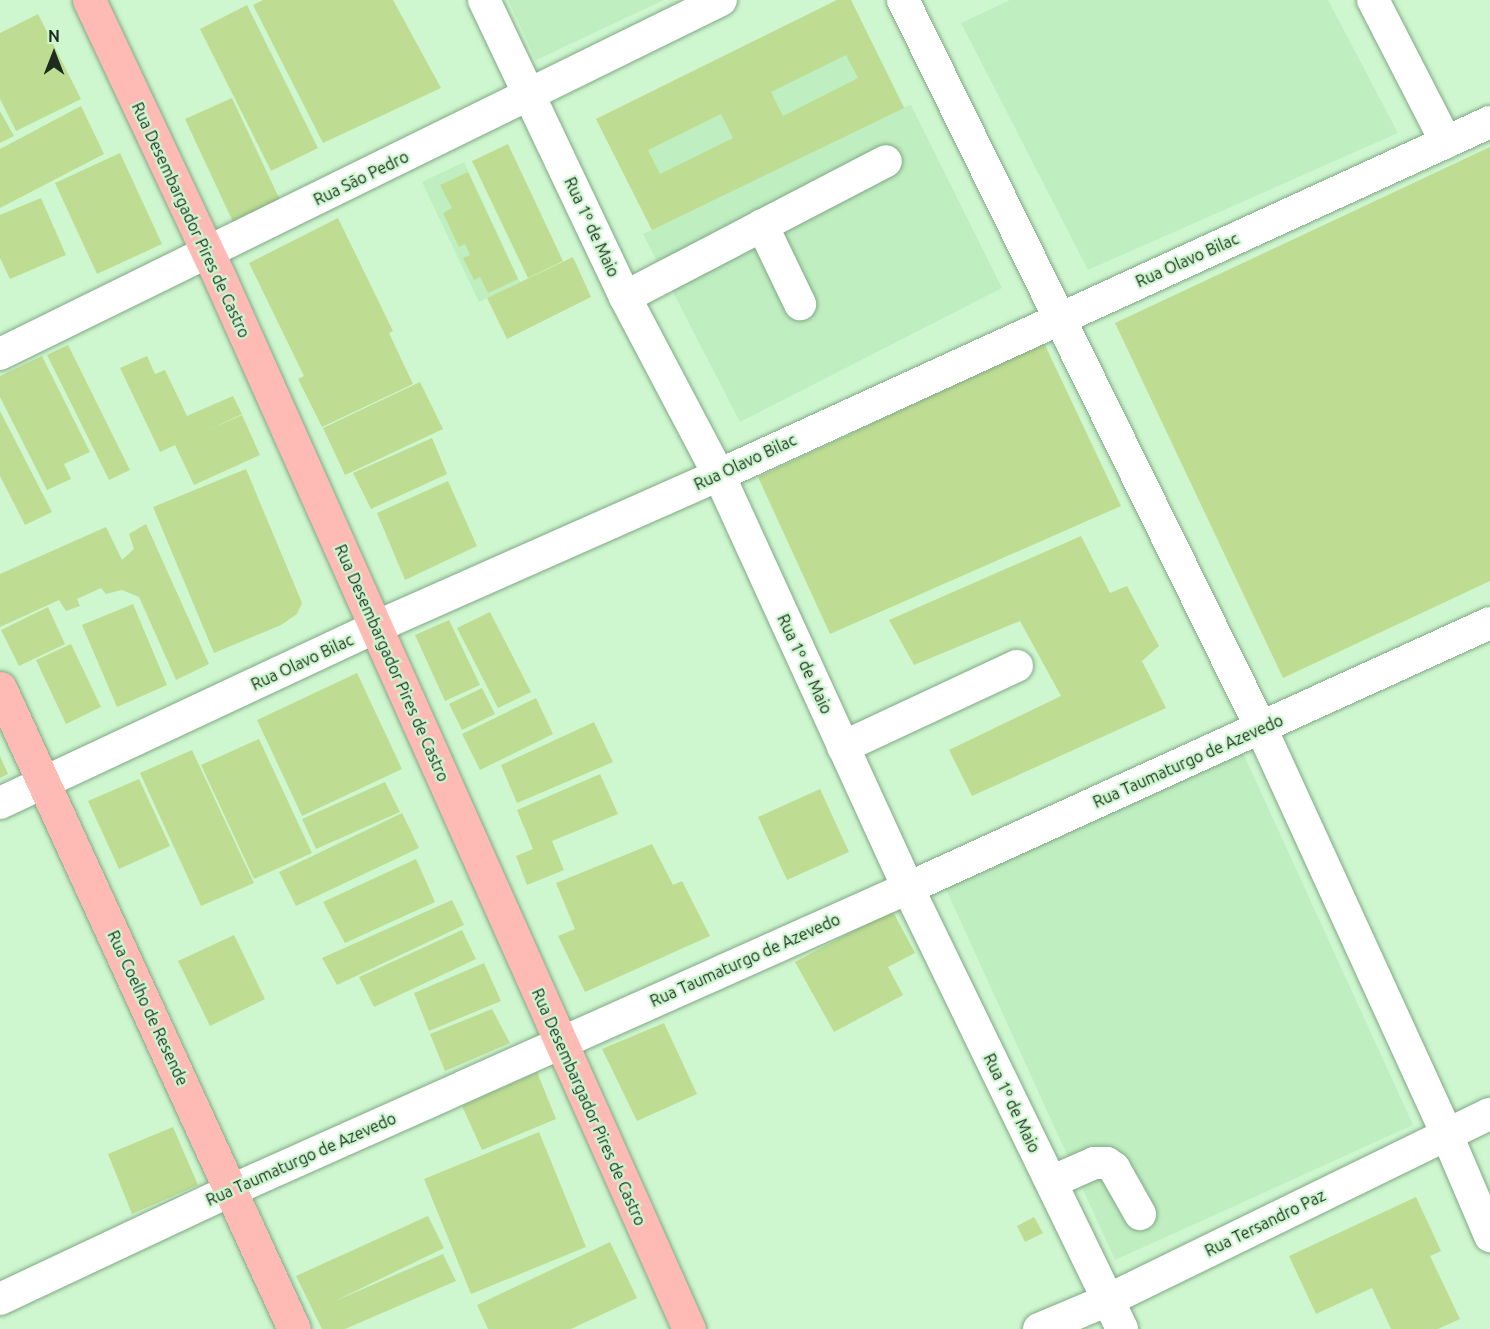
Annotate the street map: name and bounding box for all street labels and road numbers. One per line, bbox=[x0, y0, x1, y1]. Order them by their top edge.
street label: Rua Desembargador Pires de Castro bbox=[128, 99, 254, 341]
street label: Rua São Pedro bbox=[310, 147, 412, 209]
street label: Rua 1º de Maio bbox=[560, 174, 624, 280]
street label: Rua Olavo Bilac bbox=[1133, 229, 1241, 291]
street label: Rua Olavo Bilac bbox=[691, 430, 799, 494]
street label: Rua Desembargador Pires de Castro bbox=[331, 541, 453, 785]
street label: Rua 1º de Maio bbox=[773, 611, 837, 717]
street label: Rua Olavo Bilac bbox=[248, 630, 356, 694]
street label: Rua Taumaturgo de Azevedo bbox=[1090, 710, 1286, 812]
street label: Rua Taumaturgo de Azevedo bbox=[647, 909, 843, 1011]
street label: Rua Coelho de Resende bbox=[104, 927, 192, 1089]
street label: Rua Desembargador Pires de Castro bbox=[528, 985, 650, 1229]
street label: Rua 1º de Maio bbox=[980, 1050, 1044, 1156]
street label: Rua Taumaturgo de Azevedo bbox=[203, 1108, 399, 1210]
street label: Rua Tersandro Paz bbox=[1202, 1185, 1328, 1261]

